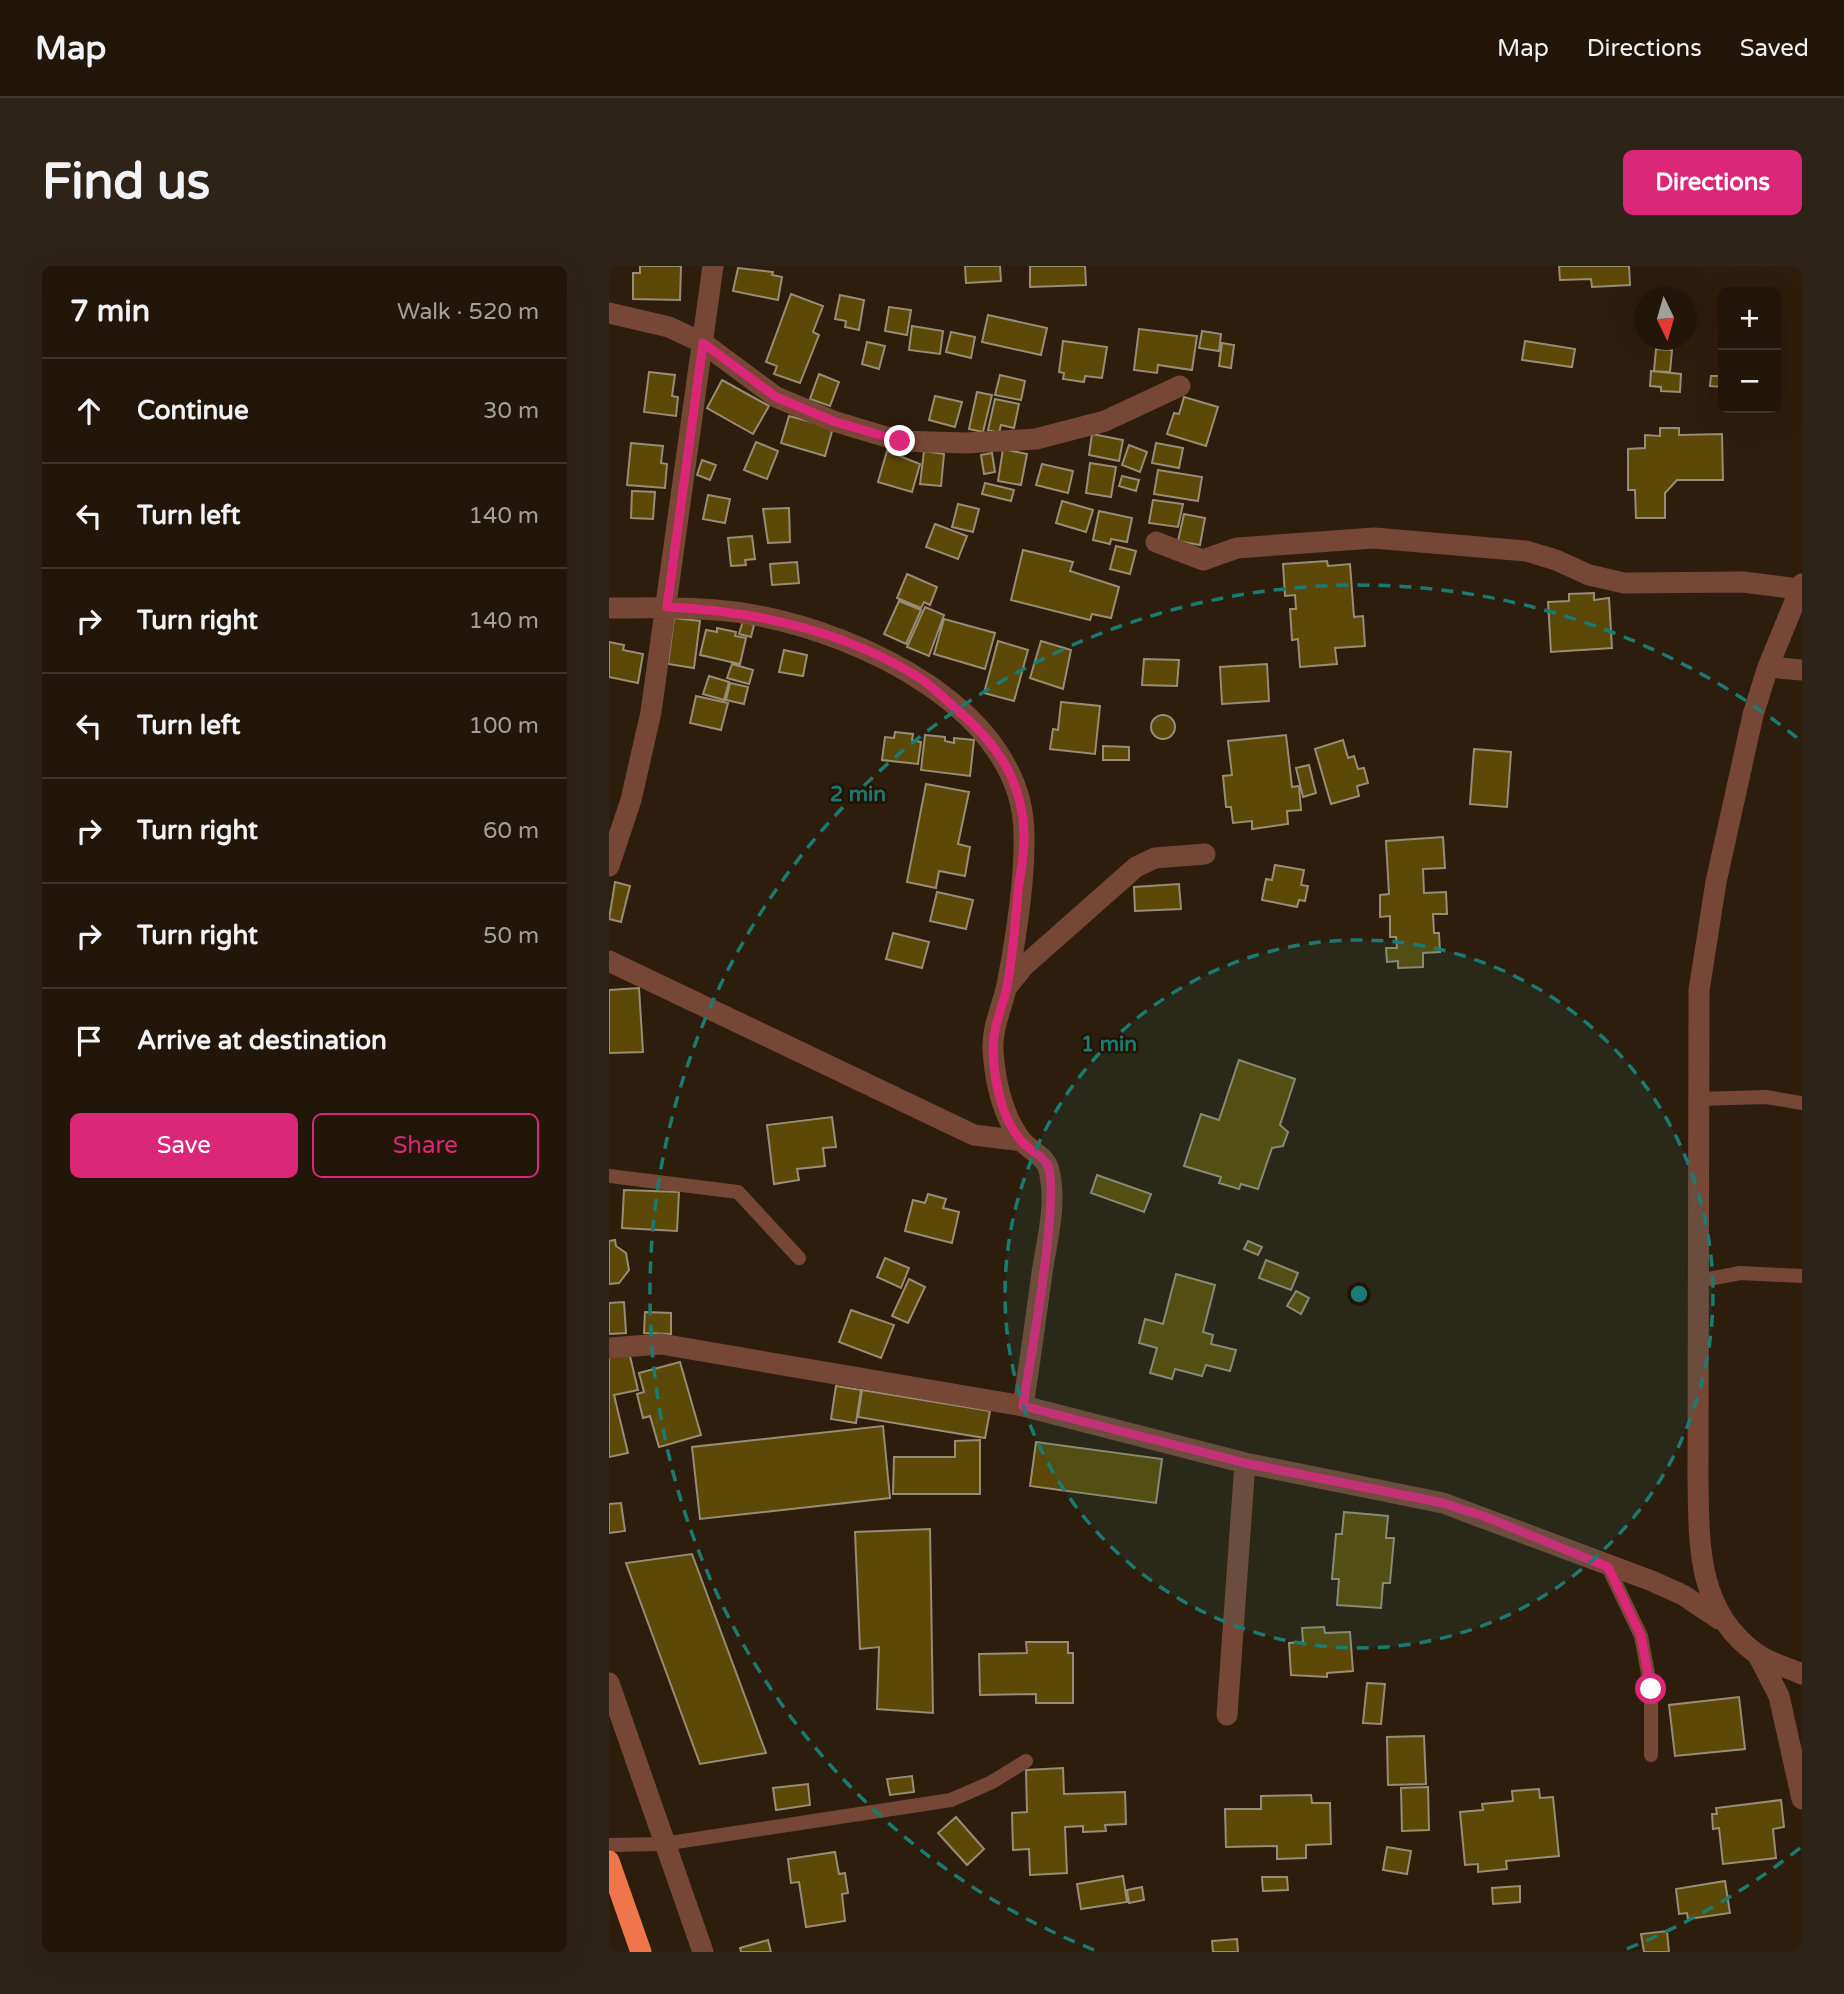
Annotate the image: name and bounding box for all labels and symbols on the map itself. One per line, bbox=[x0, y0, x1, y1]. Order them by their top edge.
north arrow bbox=[1634, 287, 1697, 350]
route end bbox=[884, 425, 915, 456]
text: 2 min bbox=[830, 782, 886, 807]
text: 1 min bbox=[1081, 1032, 1137, 1057]
centre of rings bbox=[1347, 1282, 1371, 1306]
route start bbox=[1635, 1673, 1666, 1704]

